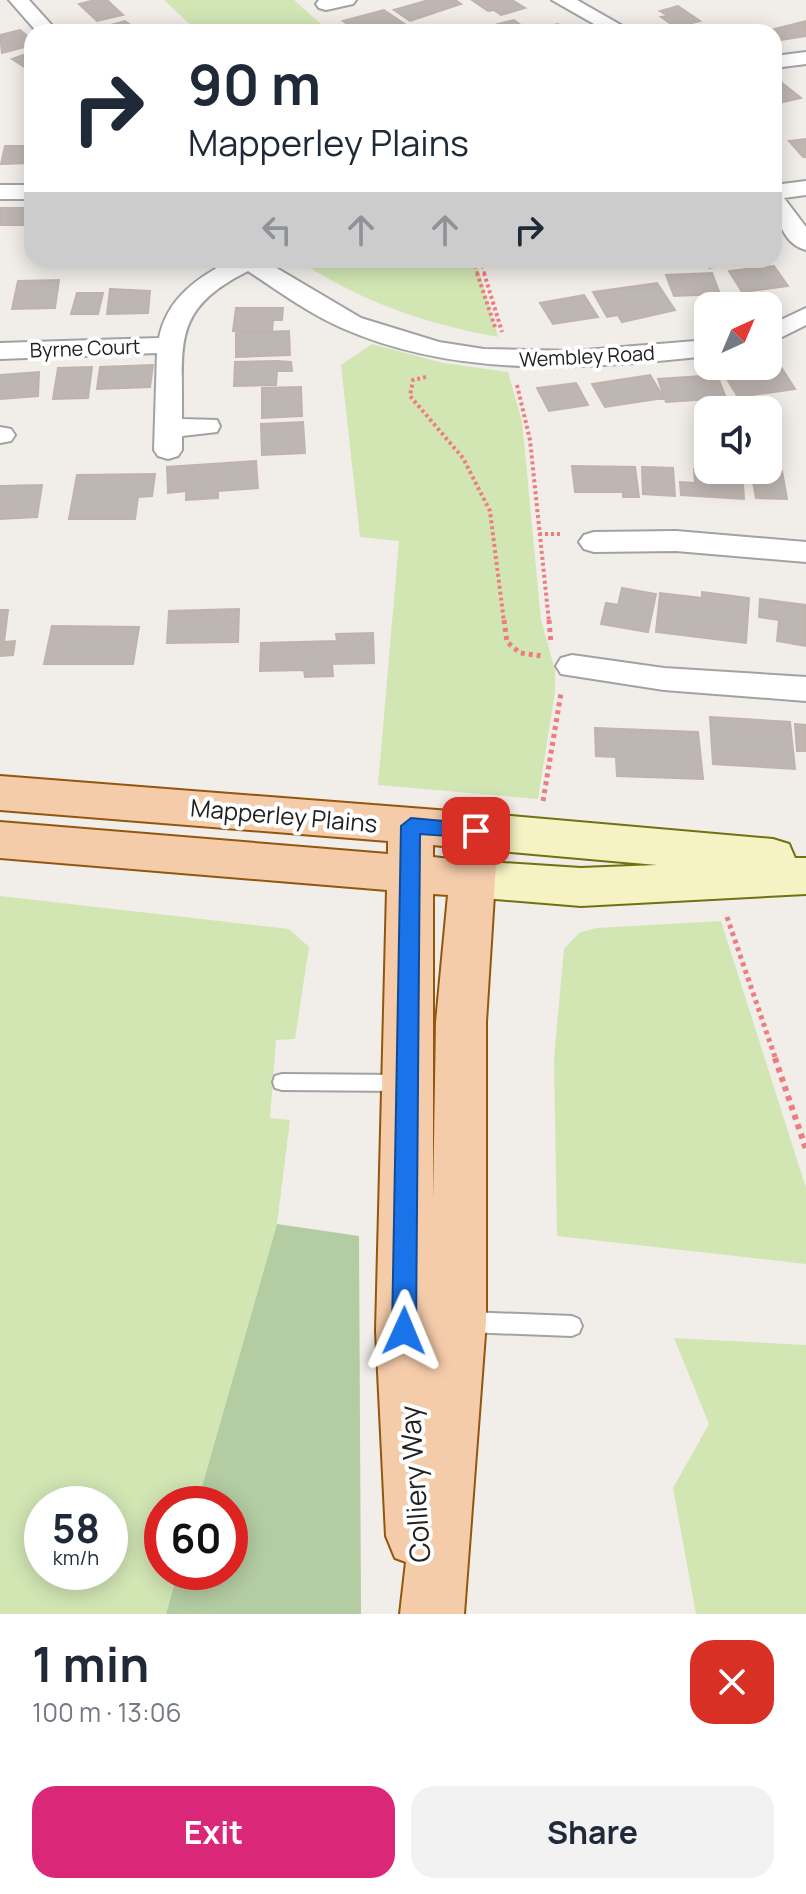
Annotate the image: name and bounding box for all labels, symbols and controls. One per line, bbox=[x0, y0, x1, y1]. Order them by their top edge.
text: 90 m bbox=[188, 45, 321, 122]
icon: right bbox=[56, 56, 160, 160]
text: Mapperley Plains bbox=[188, 118, 469, 167]
icon: left bbox=[255, 208, 299, 252]
icon: ahead bbox=[339, 208, 383, 252]
icon: ahead bbox=[423, 208, 467, 252]
icon: right bbox=[507, 208, 551, 252]
north arrow bbox=[694, 292, 782, 380]
map controls bbox=[694, 292, 782, 484]
street label: Byrne Court bbox=[29, 333, 141, 363]
street label: Wembley Road bbox=[518, 339, 656, 373]
button: sound bbox=[694, 396, 782, 484]
street label: Mapperley Plains bbox=[189, 790, 379, 840]
pin bbox=[442, 797, 510, 865]
icon: arrive bbox=[454, 809, 498, 853]
position arrow bbox=[362, 1289, 446, 1373]
street label: Colliery Way bbox=[390, 1404, 438, 1564]
speed limit sign: 60 bbox=[144, 1486, 248, 1590]
text: 58 bbox=[52, 1500, 100, 1555]
text: km/h bbox=[53, 1544, 99, 1571]
text: 1 min bbox=[32, 1631, 149, 1696]
button: close bbox=[690, 1640, 774, 1724]
text: 100 m · 13:06 bbox=[32, 1694, 182, 1730]
button: Exit bbox=[32, 1786, 395, 1878]
button: Share bbox=[411, 1786, 774, 1878]

